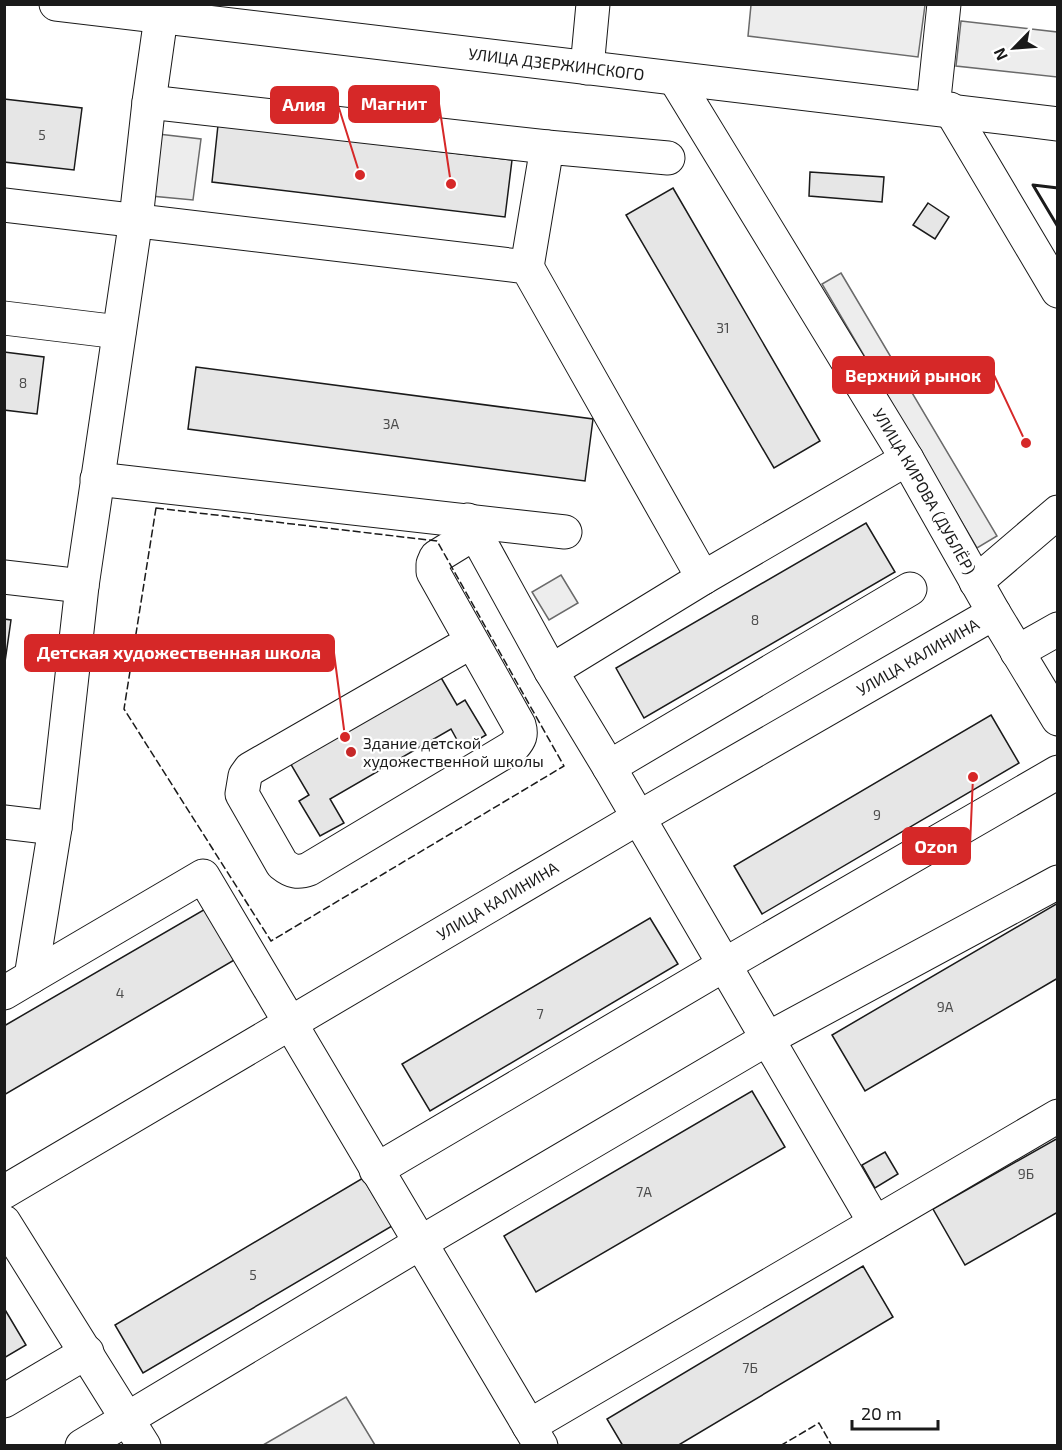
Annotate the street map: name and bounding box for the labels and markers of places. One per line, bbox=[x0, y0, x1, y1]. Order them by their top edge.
callout: Магнит bbox=[349, 86, 439, 122]
callout: Алия bbox=[271, 87, 338, 123]
callout: Верхний рынок bbox=[833, 357, 994, 393]
callout: Детская художественная школа bbox=[25, 635, 334, 671]
place label: Здание детской художественной школы bbox=[363, 733, 544, 771]
marker: Здание детской художественной школы bbox=[344, 745, 358, 759]
callout: Ozon bbox=[903, 828, 970, 864]

